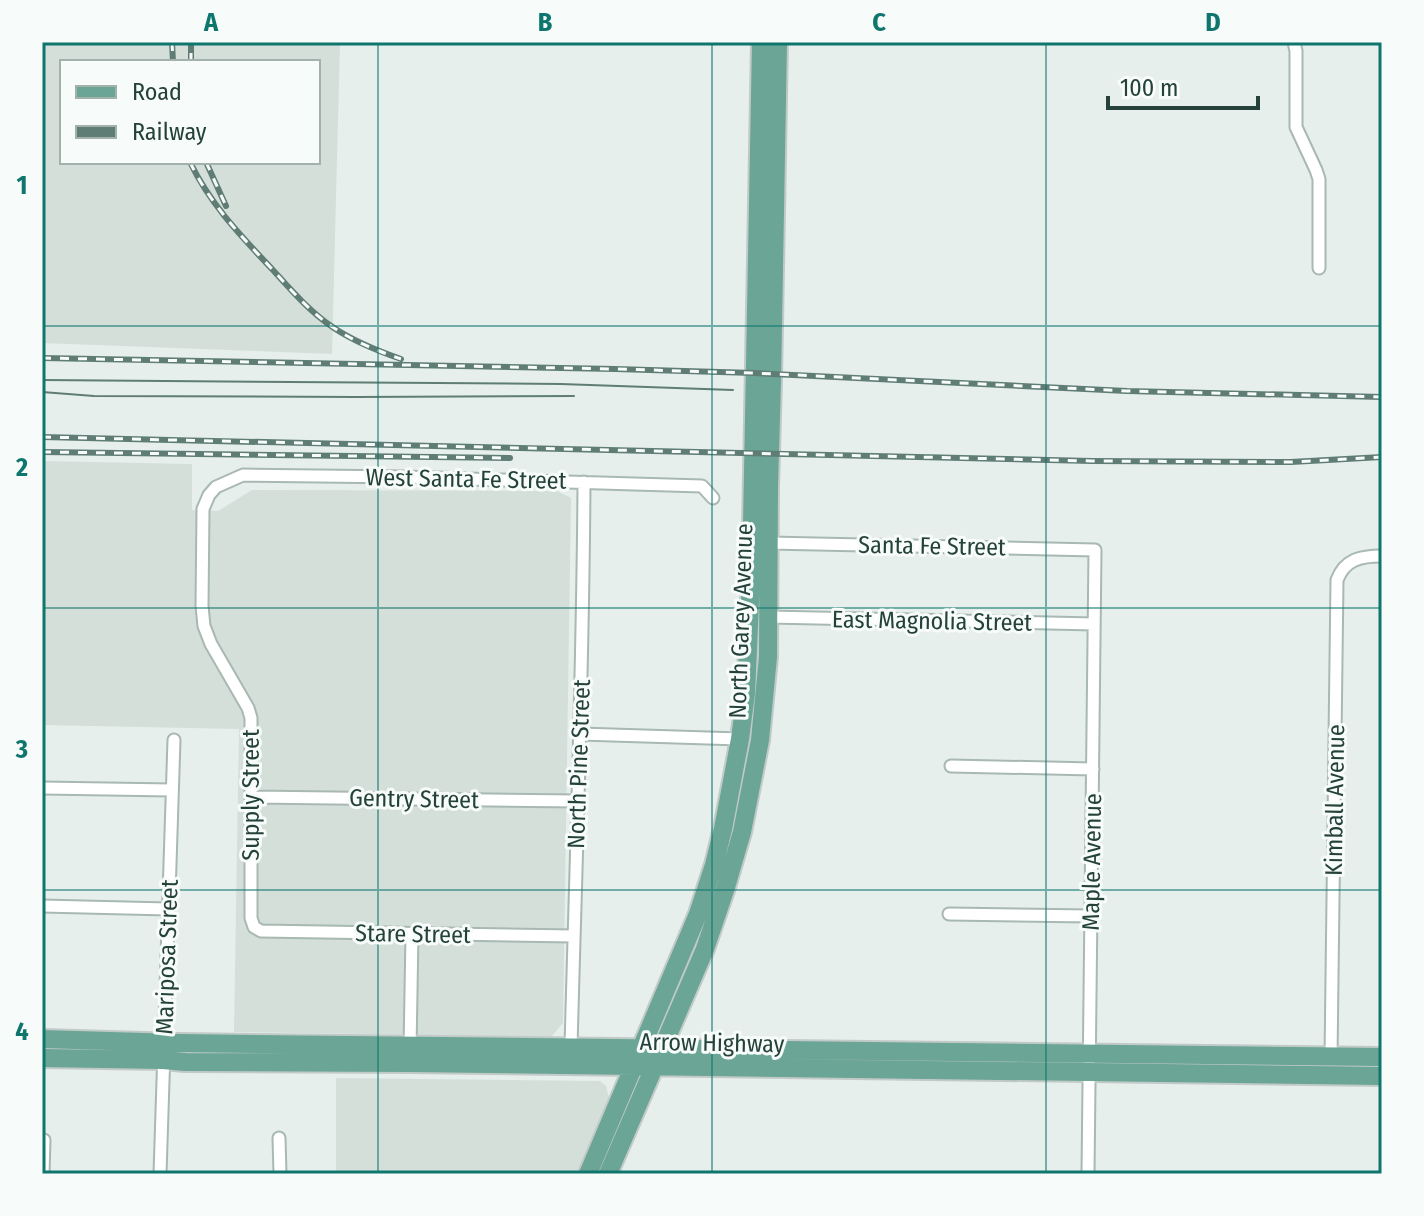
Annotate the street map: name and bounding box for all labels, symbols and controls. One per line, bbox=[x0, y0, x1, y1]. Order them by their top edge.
text: A bbox=[203, 7, 219, 38]
text: B bbox=[538, 7, 553, 38]
text: C bbox=[872, 7, 886, 38]
text: D bbox=[1205, 7, 1221, 38]
legend bbox=[60, 60, 320, 164]
scale bar bbox=[1108, 60, 1258, 110]
text: 100 m bbox=[1120, 74, 1178, 102]
text: Road bbox=[132, 78, 182, 106]
text: Railway bbox=[132, 118, 207, 146]
text: 1 bbox=[17, 170, 28, 201]
text: 2 bbox=[15, 452, 28, 483]
street label: West Santa Fe Street bbox=[365, 463, 567, 495]
street label: North Garey Avenue bbox=[724, 523, 758, 719]
street label: Santa Fe Street bbox=[858, 531, 1006, 561]
street label: East Magnolia Street bbox=[832, 605, 1032, 637]
street label: North Pine Street bbox=[562, 679, 596, 849]
street label: Kimball Avenue bbox=[1320, 724, 1350, 876]
street label: Supply Street bbox=[237, 729, 265, 861]
text: 3 bbox=[15, 734, 28, 765]
street label: Gentry Street bbox=[349, 784, 479, 814]
street label: Maple Avenue bbox=[1077, 793, 1107, 931]
street label: Mariposa Street bbox=[150, 879, 184, 1035]
street label: Stare Street bbox=[355, 919, 471, 949]
text: 4 bbox=[15, 1016, 29, 1047]
street label: Arrow Highway bbox=[639, 1028, 785, 1058]

